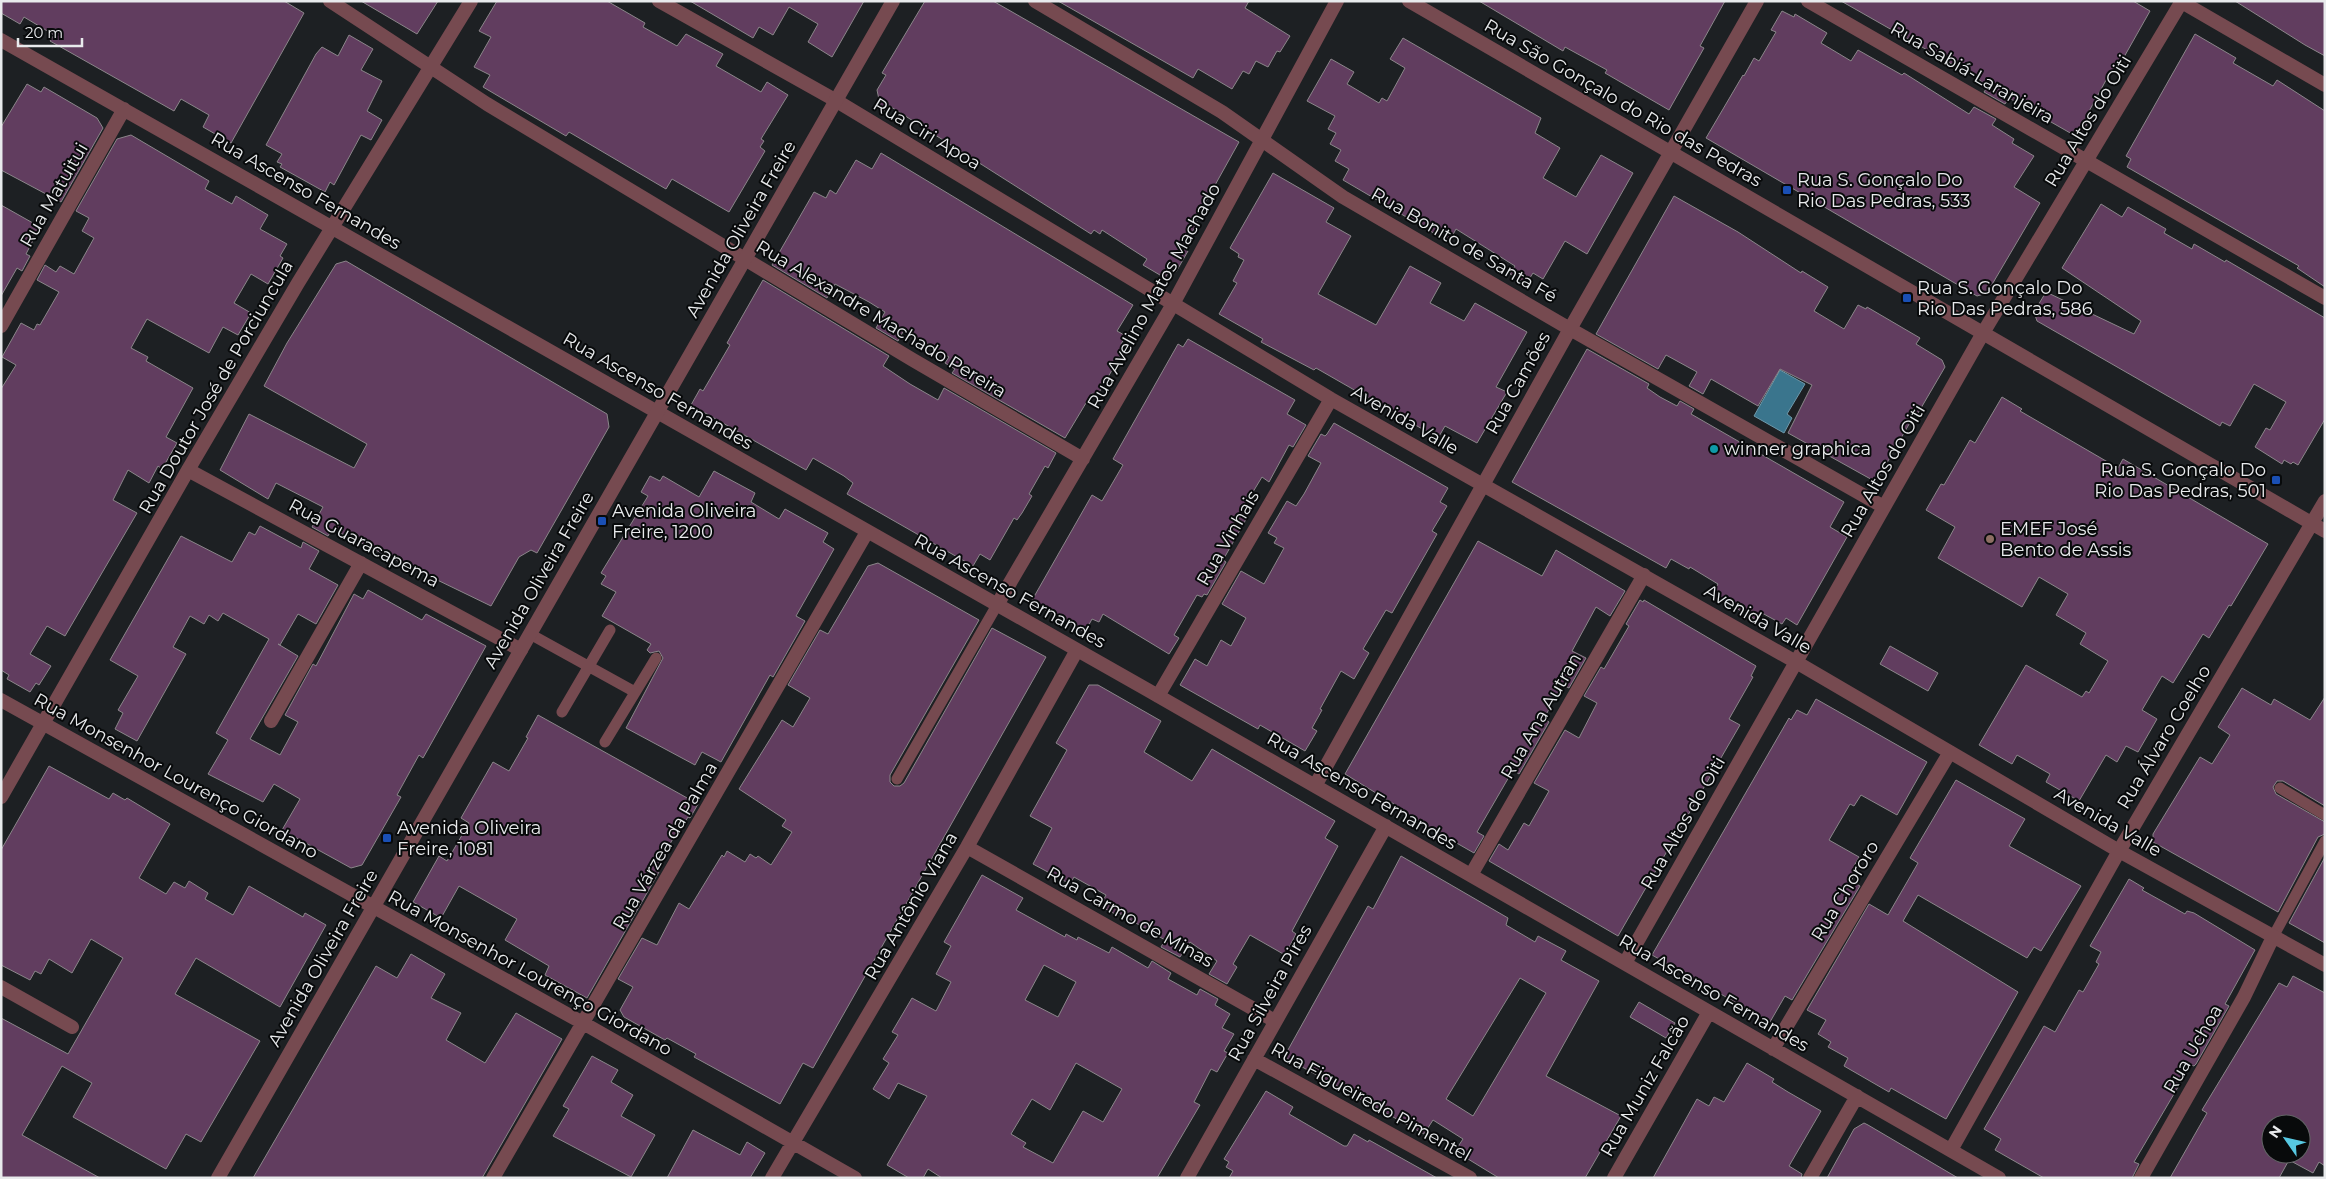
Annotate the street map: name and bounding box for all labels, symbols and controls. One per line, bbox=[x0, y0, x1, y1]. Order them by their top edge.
street label: Rua São Gonçalo do Rio das Pedras bbox=[1480, 14, 1766, 192]
scale bar bbox=[18, 15, 81, 47]
street label: Rua Sabiá-Laranjeira bbox=[1886, 17, 2058, 129]
text: 20 m bbox=[25, 23, 63, 42]
street label: Rua Altos do Oiti bbox=[2040, 51, 2136, 191]
street label: Rua Ciri Apoa bbox=[869, 93, 985, 175]
street label: Rua Ascenso Fernandes bbox=[207, 128, 405, 255]
street label: Avenida Oliveira Freire bbox=[681, 136, 801, 322]
street label: Rua Matuitui bbox=[15, 139, 93, 251]
place label: Rua S. Gonçalo Do Rio Das Pedras, 533 bbox=[1797, 169, 1970, 212]
street label: Rua Avelino Matos Machado bbox=[1083, 179, 1225, 413]
street label: Rua Bonito de Santa Fé bbox=[1367, 183, 1561, 307]
marker: Rua S. Gonçalo Do Rio Das Pedras, 533 bbox=[1781, 184, 1793, 196]
street label: Rua Alexandre Machado Pereira bbox=[752, 235, 1010, 403]
street label: Rua Doutor José de Porciuncula bbox=[134, 256, 298, 518]
place label: Rua S. Gonçalo Do Rio Das Pedras, 586 bbox=[1917, 277, 2093, 320]
marker: Rua S. Gonçalo Do Rio Das Pedras, 586 bbox=[1901, 292, 1913, 304]
street label: Rua Ascenso Fernandes bbox=[559, 328, 757, 455]
street label: Rua Camões bbox=[1481, 328, 1555, 438]
street label: Avenida Valle bbox=[1347, 380, 1463, 460]
street label: Rua Altos do Oiti bbox=[1836, 401, 1930, 541]
place label: winner graphica bbox=[1724, 438, 1871, 460]
marker: winner graphica bbox=[1708, 443, 1720, 455]
place label: Rua S. Gonçalo Do Rio Das Pedras, 501 bbox=[2094, 459, 2266, 502]
marker: Rua S. Gonçalo Do Rio Das Pedras, 501 bbox=[2270, 474, 2282, 486]
street label: Rua Vinhais bbox=[1192, 486, 1264, 589]
street label: Avenida Oliveira Freire bbox=[479, 487, 599, 673]
street label: Rua Guaracapema bbox=[285, 494, 443, 592]
place label: Avenida Oliveira Freire, 1200 bbox=[612, 500, 756, 543]
marker: Avenida Oliveira Freire, 1200 bbox=[596, 515, 608, 527]
place label: EMEF José Bento de Assis bbox=[2000, 518, 2132, 561]
street label: Rua Ascenso Fernandes bbox=[910, 529, 1110, 653]
marker: EMEF José Bento de Assis bbox=[1984, 533, 1996, 545]
street label: Avenida Valle bbox=[1700, 579, 1816, 659]
street label: Rua Ana Autran bbox=[1496, 649, 1586, 783]
street label: Rua Álvaro Coelho bbox=[2112, 661, 2216, 813]
street label: Rua Monsenhor Lourenço Giordano bbox=[30, 688, 322, 864]
street label: Rua Ascenso Fernandes bbox=[1263, 728, 1461, 855]
street label: Rua Altos do Oiti bbox=[1636, 753, 1730, 893]
street label: Rua Várzea da Palma bbox=[608, 758, 722, 934]
street label: Avenida Valle bbox=[2050, 782, 2166, 862]
place label: Avenida Oliveira Freire, 1081 bbox=[397, 817, 541, 860]
street label: Rua Antônio Viana bbox=[860, 828, 962, 984]
marker: Avenida Oliveira Freire, 1081 bbox=[381, 832, 393, 844]
street label: Rua Chororo bbox=[1806, 837, 1884, 945]
street label: Rua Carmo de Minas bbox=[1043, 862, 1217, 972]
street label: Avenida Oliveira Freire bbox=[263, 865, 383, 1051]
street label: Rua Monsenhor Lourenço Giordano bbox=[384, 885, 676, 1061]
street label: Rua Silveira Pires bbox=[1223, 921, 1317, 1065]
street label: Rua Ascenso Fernandes bbox=[1615, 930, 1813, 1057]
street label: Rua Uchoa bbox=[2159, 1001, 2227, 1097]
street label: Rua Muniz Falcão bbox=[1596, 1012, 1694, 1160]
street label: Rua Figueiredo Pimentel bbox=[1267, 1038, 1475, 1166]
north arrow bbox=[2261, 1114, 2311, 1164]
text: N bbox=[2265, 1122, 2286, 1141]

